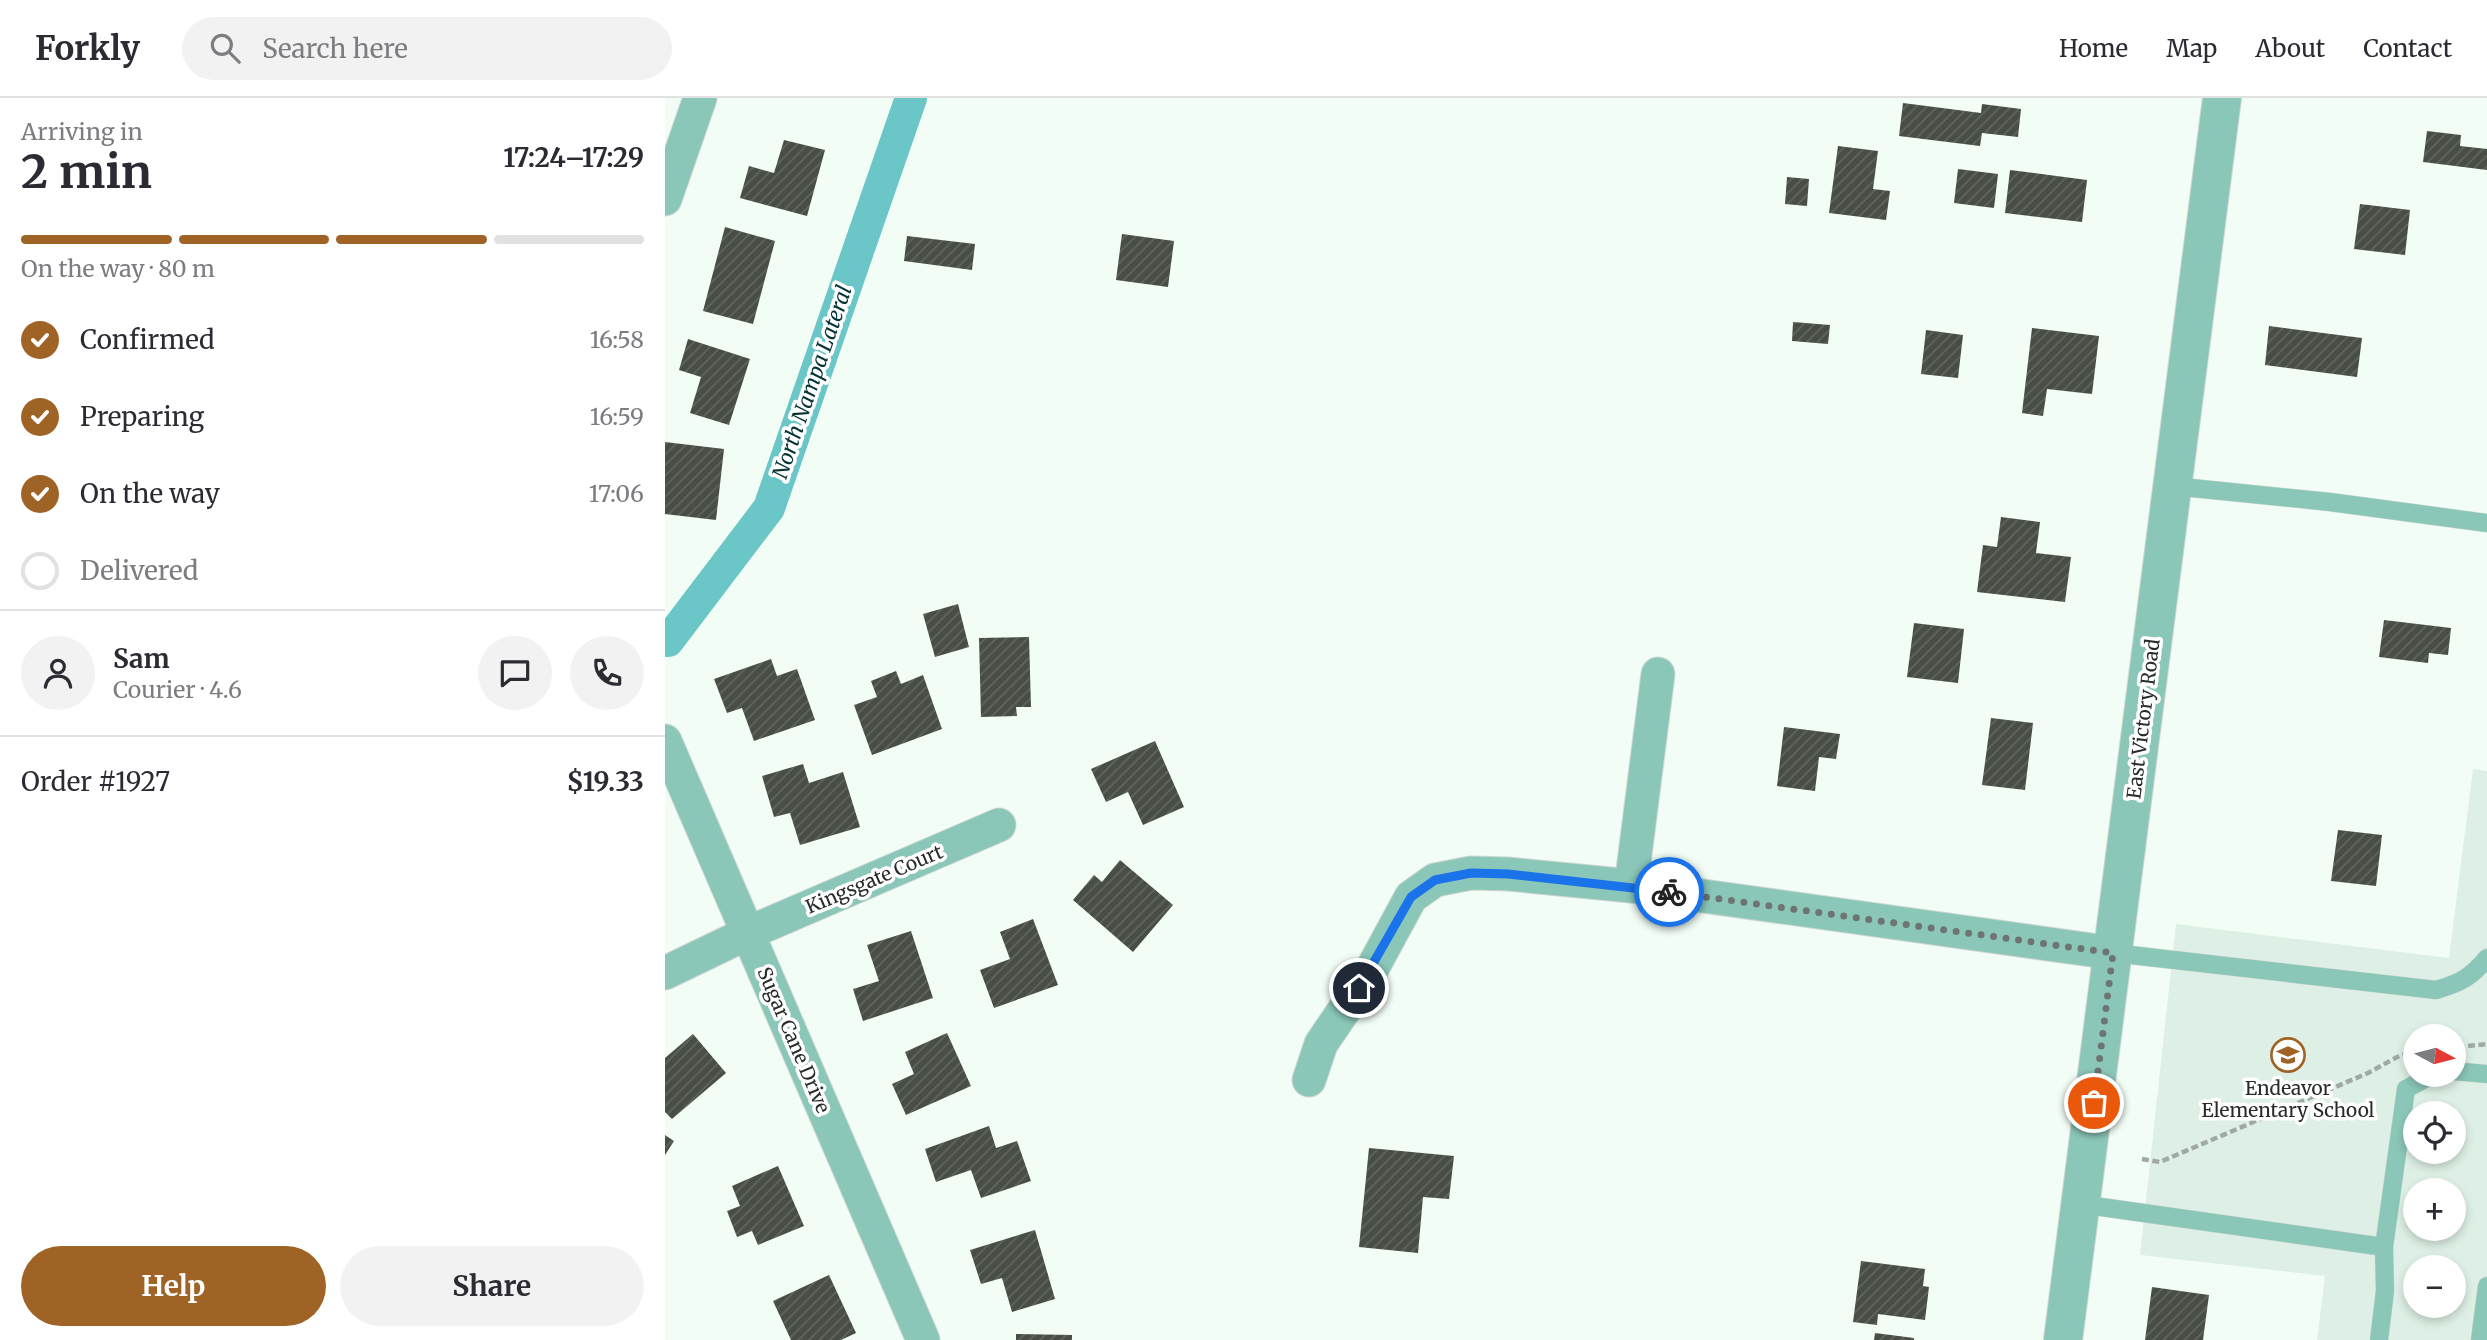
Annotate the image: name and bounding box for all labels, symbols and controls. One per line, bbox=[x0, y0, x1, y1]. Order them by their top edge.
search box bbox=[182, 17, 672, 80]
text: Forkly bbox=[35, 28, 140, 69]
icon: search bbox=[206, 29, 244, 67]
text: Search here bbox=[262, 32, 408, 65]
text: Home bbox=[2059, 33, 2128, 64]
text: Map bbox=[2166, 33, 2217, 64]
text: About bbox=[2255, 33, 2325, 64]
text: Contact bbox=[2363, 33, 2452, 64]
text: Arriving in bbox=[21, 117, 143, 146]
text: 17:24–17:29 bbox=[503, 141, 644, 174]
text: 2 min bbox=[21, 143, 152, 201]
text: On the way · 80 m bbox=[21, 254, 215, 283]
water label: North Nampa Lateral bbox=[766, 282, 858, 482]
icon: check bbox=[21, 321, 59, 359]
text: Confirmed bbox=[80, 323, 215, 356]
text: 16:58 bbox=[590, 325, 644, 354]
icon: check bbox=[21, 398, 59, 436]
text: Preparing bbox=[80, 400, 204, 433]
text: 16:59 bbox=[590, 402, 644, 431]
icon: check bbox=[21, 475, 59, 513]
text: On the way bbox=[80, 477, 220, 510]
text: 17:06 bbox=[589, 479, 644, 508]
text: Delivered bbox=[80, 554, 199, 587]
button: person bbox=[21, 636, 95, 710]
button: chat bbox=[478, 636, 552, 710]
button: phone bbox=[570, 636, 644, 710]
street label: East Victory Road bbox=[2121, 638, 2165, 800]
text: Sam bbox=[113, 642, 170, 675]
text: Courier · 4.6 bbox=[113, 675, 242, 704]
text: Order #1927 bbox=[21, 765, 170, 798]
text: $19.33 bbox=[567, 765, 644, 798]
street label: Kingsgate Court bbox=[802, 839, 947, 919]
courier bbox=[1634, 857, 1704, 927]
icon: bike bbox=[1650, 873, 1688, 911]
pin bbox=[1329, 958, 1389, 1018]
street label: Sugar Cane Drive bbox=[752, 963, 836, 1117]
icon: home bbox=[1340, 969, 1378, 1007]
north arrow bbox=[2403, 1024, 2466, 1087]
map controls bbox=[2403, 1024, 2466, 1318]
school or university icon: Endeavor Elementary School bbox=[2269, 1036, 2307, 1074]
pin bbox=[2064, 1073, 2124, 1133]
place label: Endeavor Elementary School bbox=[2201, 1076, 2375, 1122]
icon: bag bbox=[2075, 1084, 2113, 1122]
button: locate bbox=[2403, 1101, 2466, 1164]
button: + bbox=[2403, 1178, 2466, 1241]
button: Help bbox=[21, 1246, 326, 1326]
button: Share bbox=[340, 1246, 644, 1326]
button: − bbox=[2403, 1255, 2466, 1318]

